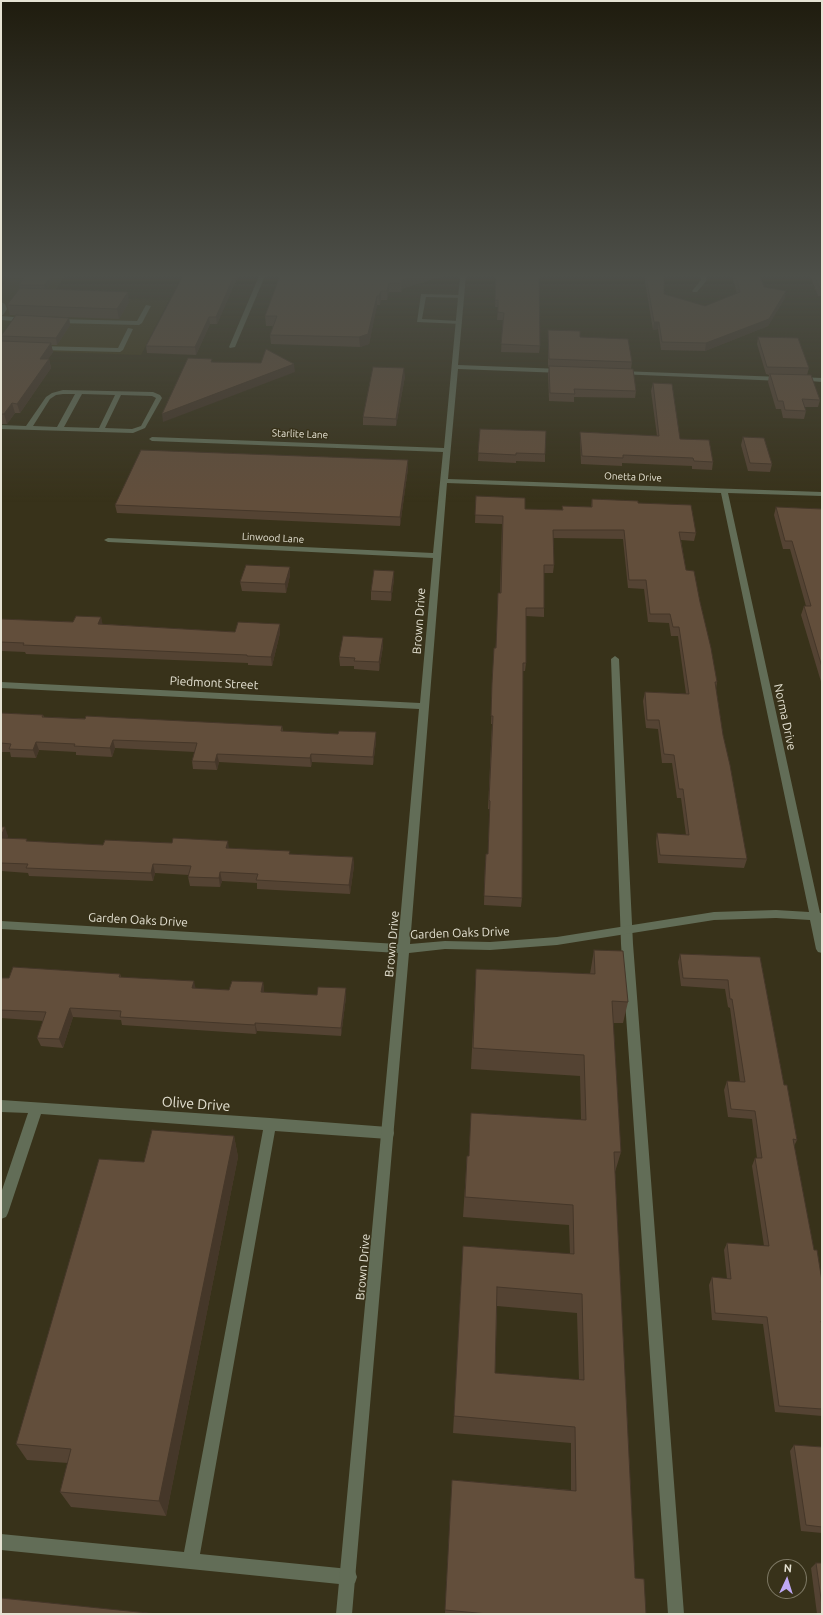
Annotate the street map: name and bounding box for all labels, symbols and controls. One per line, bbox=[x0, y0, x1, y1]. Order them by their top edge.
street label: Starlite Lane bbox=[272, 427, 328, 441]
street label: Onetta Drive bbox=[604, 470, 662, 484]
street label: Linwood Lane bbox=[242, 530, 304, 546]
street label: Brown Drive bbox=[410, 587, 428, 655]
street label: Piedmont Street bbox=[169, 673, 259, 693]
street label: Norma Drive bbox=[771, 682, 799, 752]
street label: Garden Oaks Drive bbox=[88, 910, 188, 930]
street label: Brown Drive bbox=[382, 910, 402, 978]
street label: Garden Oaks Drive bbox=[410, 924, 510, 942]
street label: Olive Drive bbox=[161, 1093, 231, 1115]
street label: Brown Drive bbox=[353, 1233, 373, 1301]
north arrow bbox=[767, 1559, 807, 1599]
text: N bbox=[783, 1562, 792, 1574]

